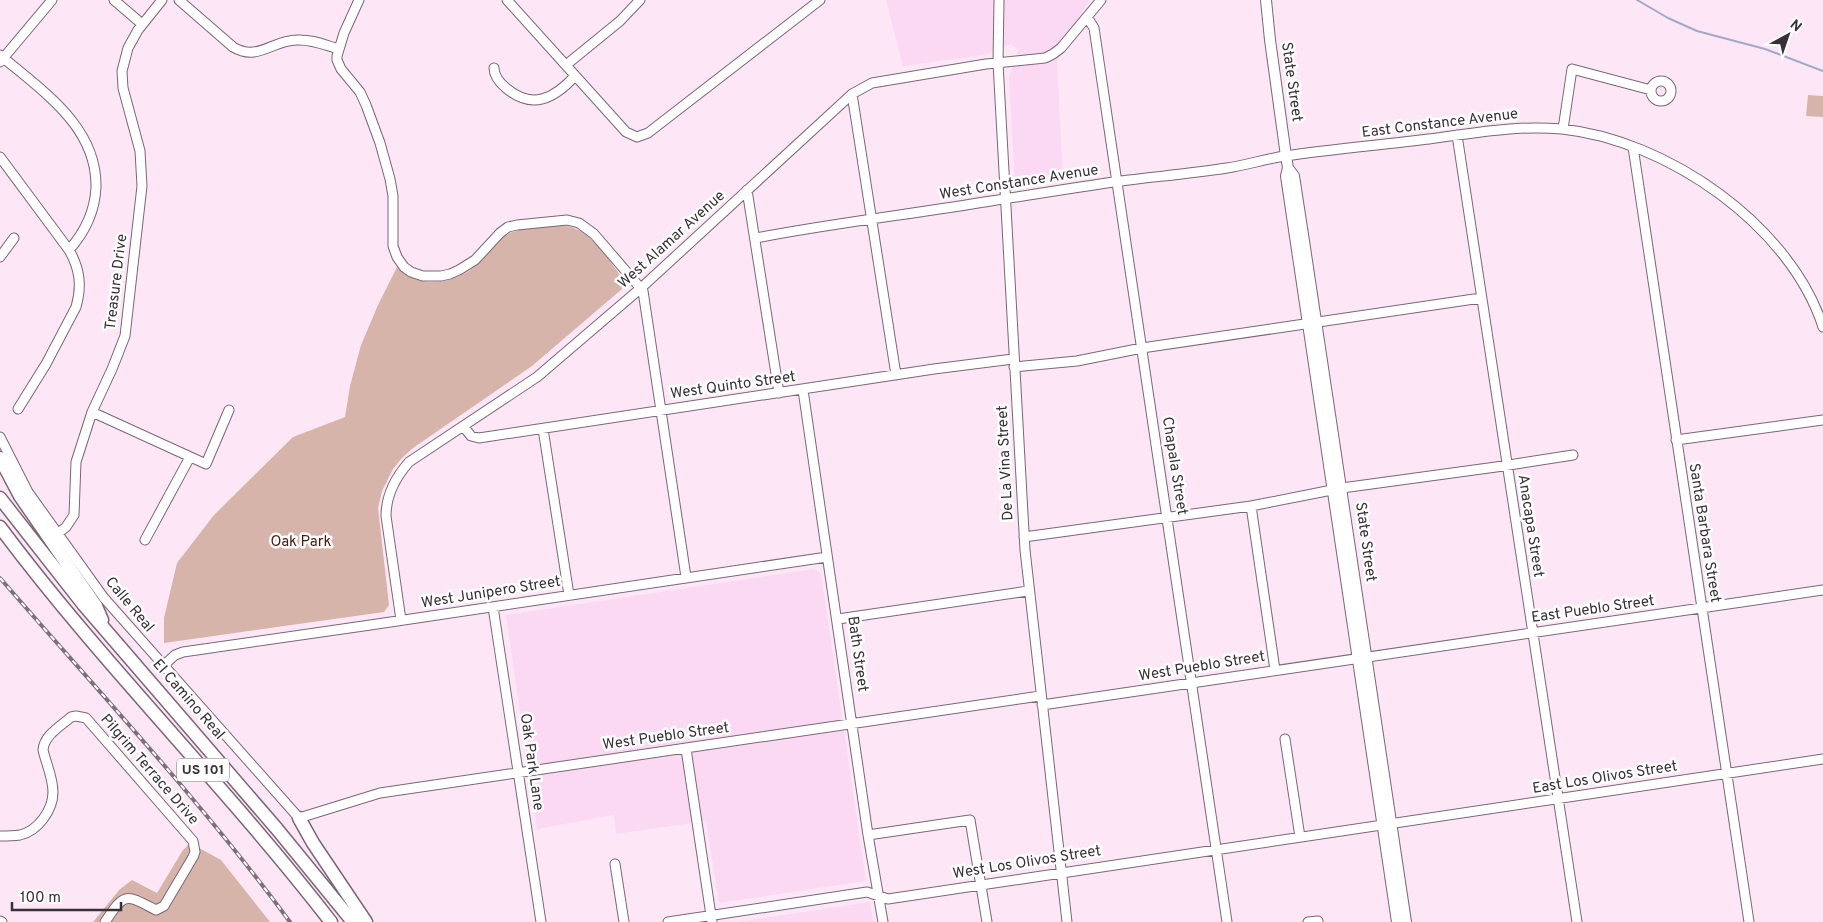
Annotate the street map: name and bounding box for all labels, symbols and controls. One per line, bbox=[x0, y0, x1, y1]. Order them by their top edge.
north arrow bbox=[1763, 10, 1813, 60]
text: N bbox=[1786, 16, 1805, 36]
street label: State Street bbox=[1276, 41, 1306, 123]
street label: East Constance Avenue bbox=[1361, 105, 1519, 143]
street label: West Constance Avenue bbox=[938, 161, 1100, 205]
street label: West Alamar Avenue bbox=[614, 187, 730, 293]
street label: Treasure Drive bbox=[102, 233, 132, 331]
street label: West Quinto Street bbox=[669, 368, 797, 404]
street label: De La Vina Street bbox=[993, 405, 1019, 521]
street label: Chapala Street bbox=[1157, 415, 1191, 517]
street label: Santa Barbara Street bbox=[1684, 462, 1724, 604]
street label: Anacapa Street bbox=[1513, 473, 1547, 579]
street label: State Street bbox=[1350, 501, 1380, 583]
park label: Oak Park bbox=[270, 533, 332, 552]
street label: Calle Real bbox=[100, 573, 158, 637]
street label: West Junipero Street bbox=[420, 573, 562, 613]
street label: East Pueblo Street bbox=[1530, 592, 1656, 628]
street label: Bath Street bbox=[842, 615, 872, 693]
street label: West Pueblo Street bbox=[1138, 648, 1266, 686]
street label: El Camino Real bbox=[148, 656, 228, 744]
street label: Pilgrim Terrace Drive bbox=[96, 711, 202, 829]
street label: Oak Park Lane bbox=[515, 712, 547, 812]
street label: West Pueblo Street bbox=[602, 719, 730, 755]
street label: East Los Olivos Street bbox=[1531, 757, 1679, 799]
road number: US 101 bbox=[177, 758, 229, 782]
street label: West Los Olivos Street bbox=[952, 842, 1102, 884]
scale bar bbox=[12, 880, 121, 912]
text: 100 m bbox=[20, 889, 61, 908]

